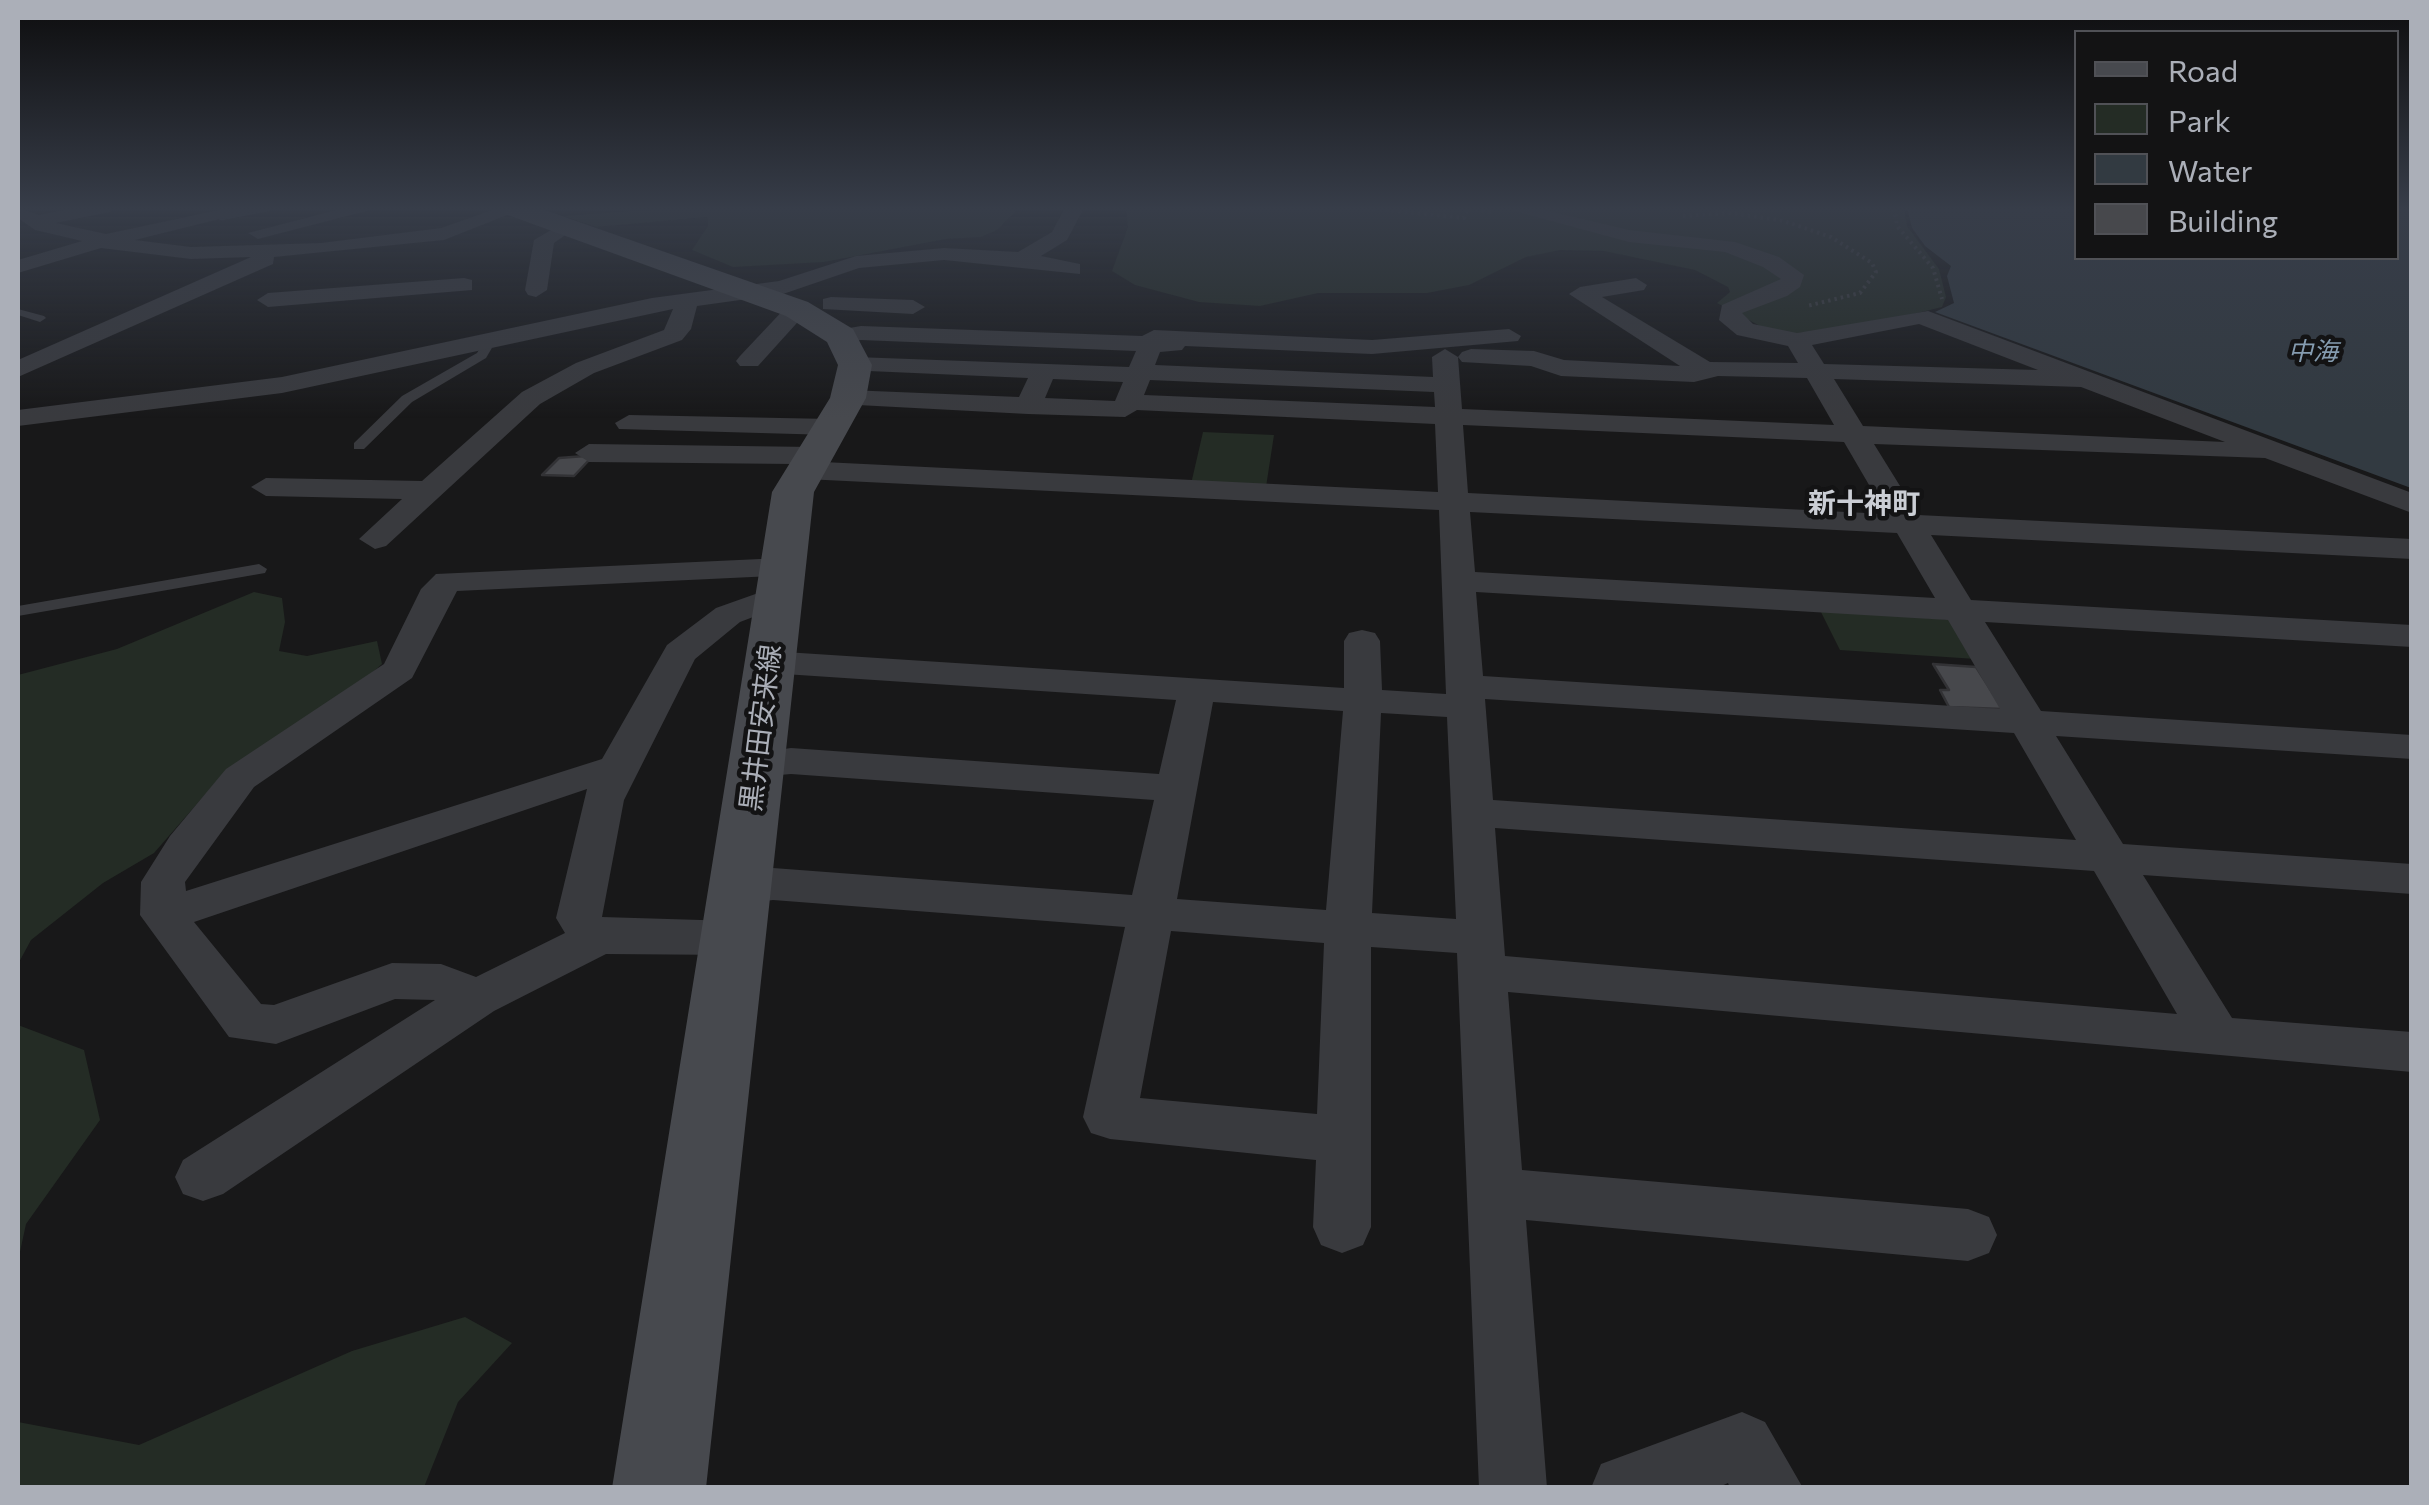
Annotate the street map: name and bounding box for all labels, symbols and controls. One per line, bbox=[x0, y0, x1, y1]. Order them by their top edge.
legend bbox=[2074, 30, 2399, 260]
text: Road bbox=[2168, 51, 2238, 88]
text: Park bbox=[2168, 101, 2231, 138]
text: Water bbox=[2168, 151, 2253, 188]
text: Building bbox=[2168, 201, 2278, 238]
water label: 中海 bbox=[2288, 337, 2338, 367]
district label: 新十神町 bbox=[1808, 487, 1920, 521]
street label: 黒井田安来線 bbox=[734, 643, 788, 813]

